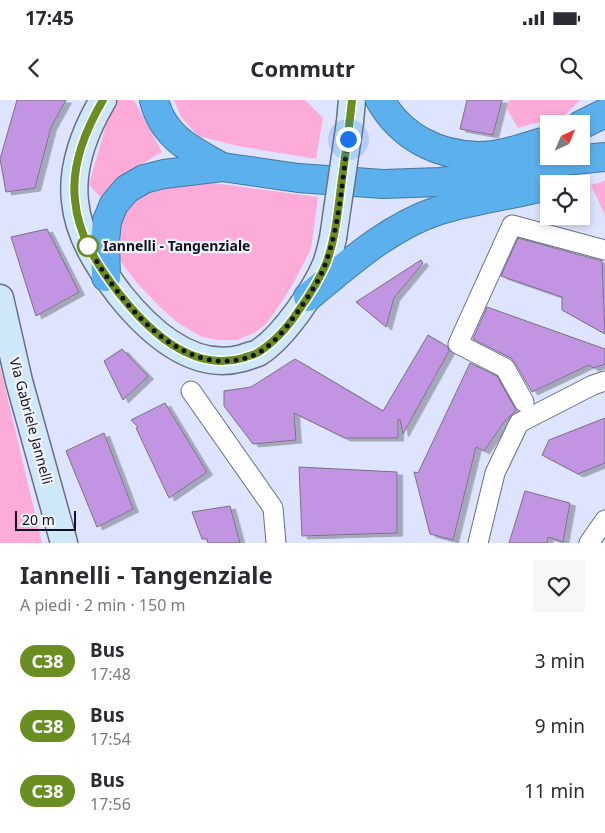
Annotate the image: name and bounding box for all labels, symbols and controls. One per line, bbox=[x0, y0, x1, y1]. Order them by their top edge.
text: 17:45 bbox=[25, 5, 74, 31]
text: Commutr bbox=[250, 53, 355, 83]
icon: back bbox=[20, 54, 48, 82]
icon: search bbox=[557, 54, 585, 82]
north arrow bbox=[540, 115, 590, 165]
map controls bbox=[540, 115, 590, 225]
your location bbox=[336, 127, 361, 152]
button: locate bbox=[540, 175, 590, 225]
marker: Iannelli - Tangenziale bbox=[77, 235, 99, 257]
place label: Iannelli - Tangenziale bbox=[103, 236, 250, 255]
street label: Via Gabriele Jannelli bbox=[5, 355, 58, 486]
scale bar bbox=[15, 508, 76, 531]
text: 20 m bbox=[22, 510, 55, 529]
text: Iannelli - Tangenziale bbox=[20, 558, 273, 591]
button: heart bbox=[533, 560, 585, 612]
text: A piedi · 2 min · 150 m bbox=[20, 594, 185, 616]
text: Bus bbox=[90, 637, 125, 663]
text: 3 min bbox=[535, 648, 585, 674]
text: C38 bbox=[31, 649, 64, 673]
text: 17:48 bbox=[90, 663, 131, 685]
text: Bus bbox=[90, 702, 125, 728]
text: 9 min bbox=[535, 713, 585, 739]
text: C38 bbox=[31, 714, 64, 738]
text: 17:54 bbox=[90, 728, 131, 750]
text: Bus bbox=[90, 767, 125, 793]
text: 11 min bbox=[524, 778, 585, 804]
text: C38 bbox=[31, 779, 64, 803]
text: 17:56 bbox=[90, 793, 131, 815]

